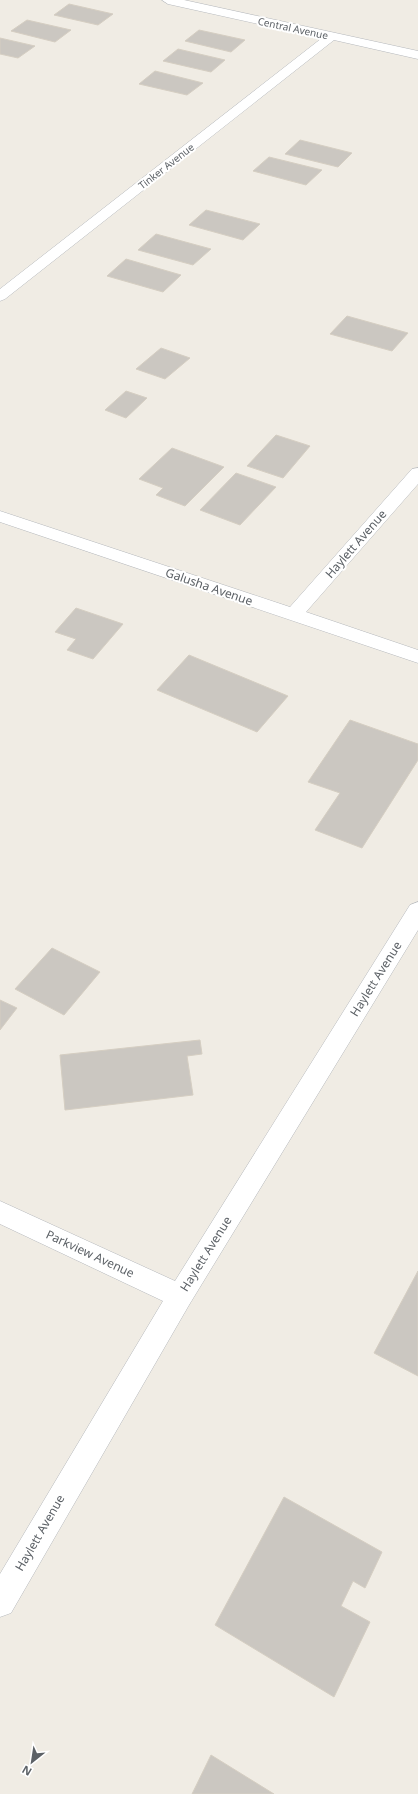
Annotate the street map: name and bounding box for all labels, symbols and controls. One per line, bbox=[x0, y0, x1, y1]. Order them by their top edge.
street label: Central Avenue bbox=[257, 14, 330, 42]
street label: Tinker Avenue bbox=[135, 140, 197, 192]
street label: Haylett Avenue bbox=[321, 506, 390, 582]
street label: Galusha Avenue bbox=[163, 564, 255, 609]
street label: Haylett Avenue bbox=[346, 938, 406, 1020]
street label: Haylett Avenue bbox=[176, 1213, 236, 1295]
street label: Parkview Avenue bbox=[43, 1226, 137, 1282]
street label: Haylett Avenue bbox=[11, 1491, 68, 1574]
north arrow bbox=[12, 1742, 52, 1782]
text: N bbox=[19, 1762, 34, 1780]

